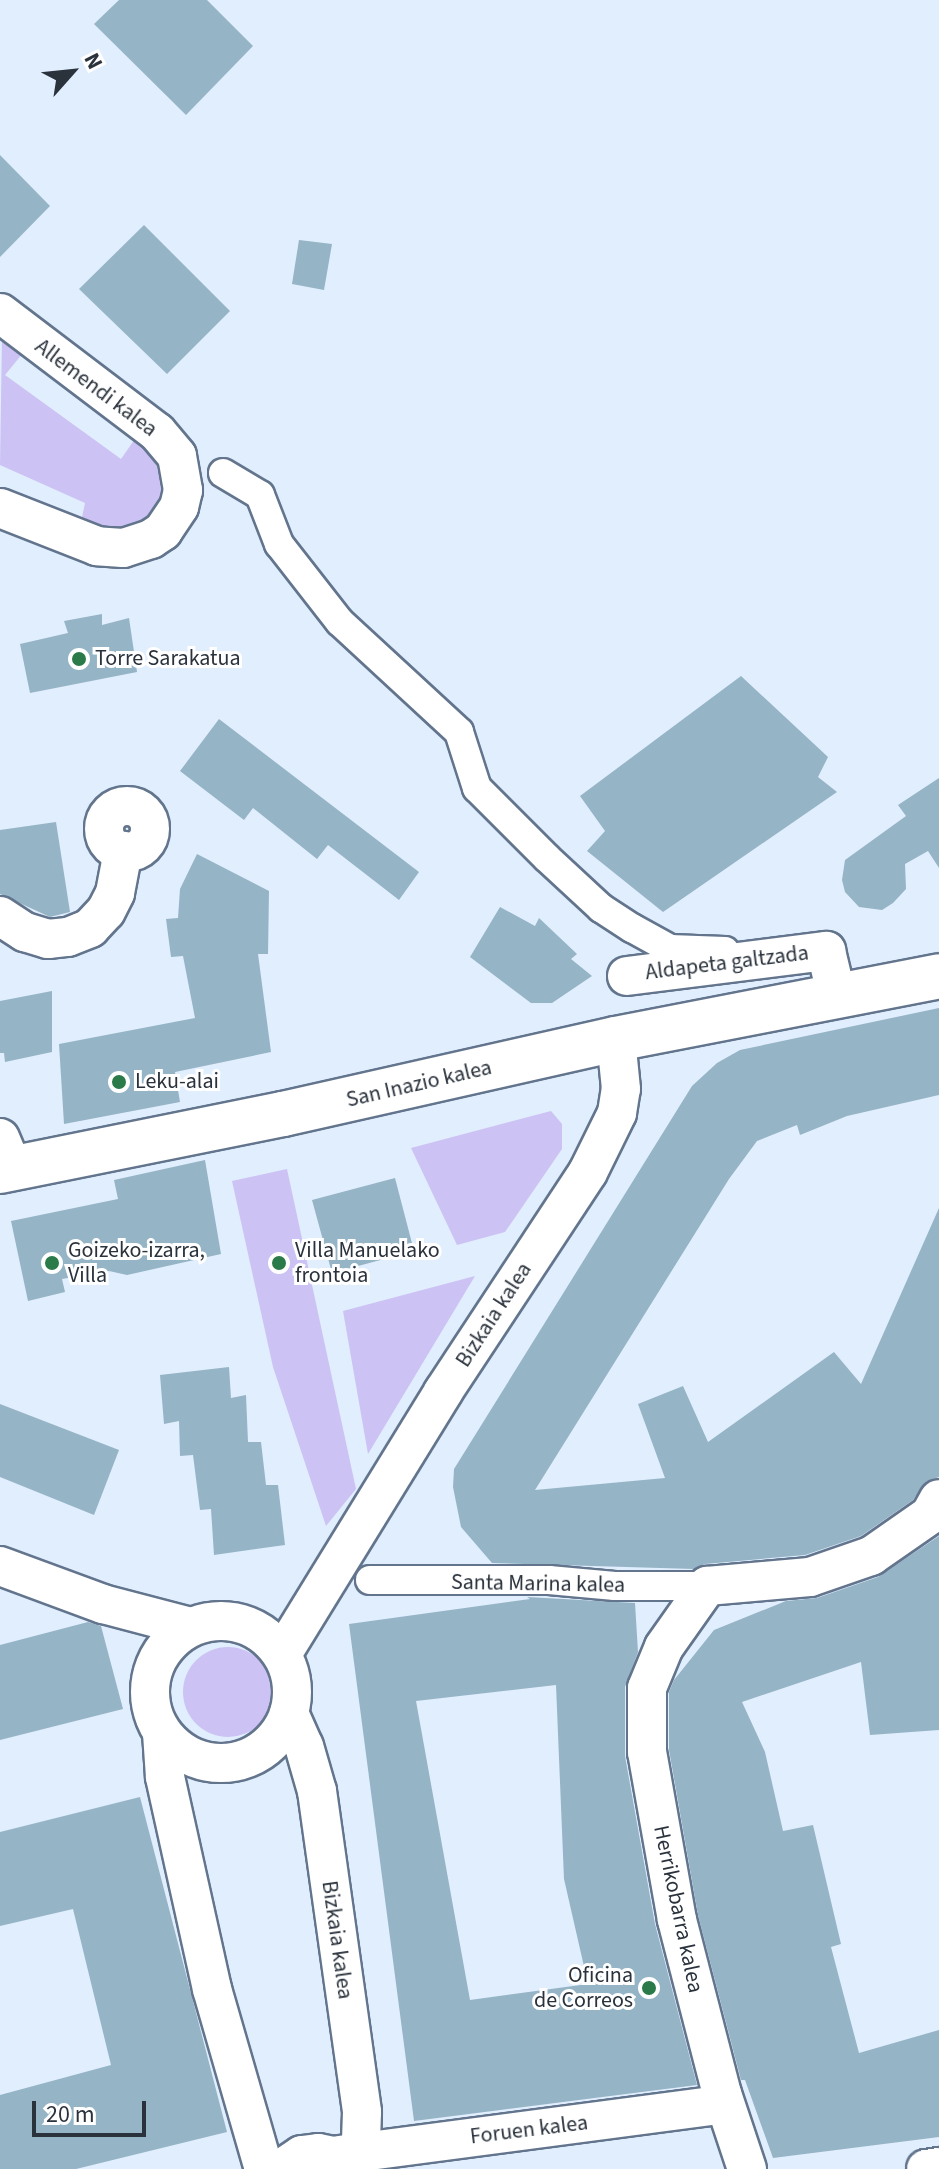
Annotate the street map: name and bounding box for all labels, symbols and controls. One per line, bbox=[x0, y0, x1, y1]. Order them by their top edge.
north arrow bbox=[32, 32, 112, 112]
text: N bbox=[76, 47, 111, 75]
street label: Allemendi kalea bbox=[30, 333, 162, 443]
place label: Torre Sarakatua bbox=[95, 646, 241, 672]
marker: Torre Sarakatua bbox=[70, 650, 88, 668]
street label: Aldapeta galtzada bbox=[644, 940, 810, 986]
street label: San Inazio kalea bbox=[344, 1054, 494, 1114]
place label: Leku-alai bbox=[135, 1069, 219, 1095]
marker: Leku-alai bbox=[110, 1073, 128, 1091]
place label: Goizeko-izarra, Villa bbox=[68, 1237, 205, 1288]
place label: Villa Manuelako frontoia bbox=[295, 1237, 440, 1288]
marker: Goizeko-izarra, Villa bbox=[43, 1254, 61, 1272]
marker: Villa Manuelako frontoia bbox=[270, 1254, 288, 1272]
street label: Bizkaia kalea bbox=[450, 1258, 538, 1372]
street label: Santa Marina kalea bbox=[451, 1569, 625, 1599]
street label: Herrikobarra kalea bbox=[647, 1823, 709, 1995]
street label: Bizkaia kalea bbox=[316, 1879, 358, 2001]
place label: Oficina de Correos bbox=[534, 1962, 633, 2014]
marker: Oficina de Correos bbox=[640, 1979, 658, 1997]
scale bar bbox=[36, 2085, 150, 2135]
text: 20 m bbox=[46, 2097, 95, 2132]
street label: Foruen kalea bbox=[469, 2110, 589, 2150]

